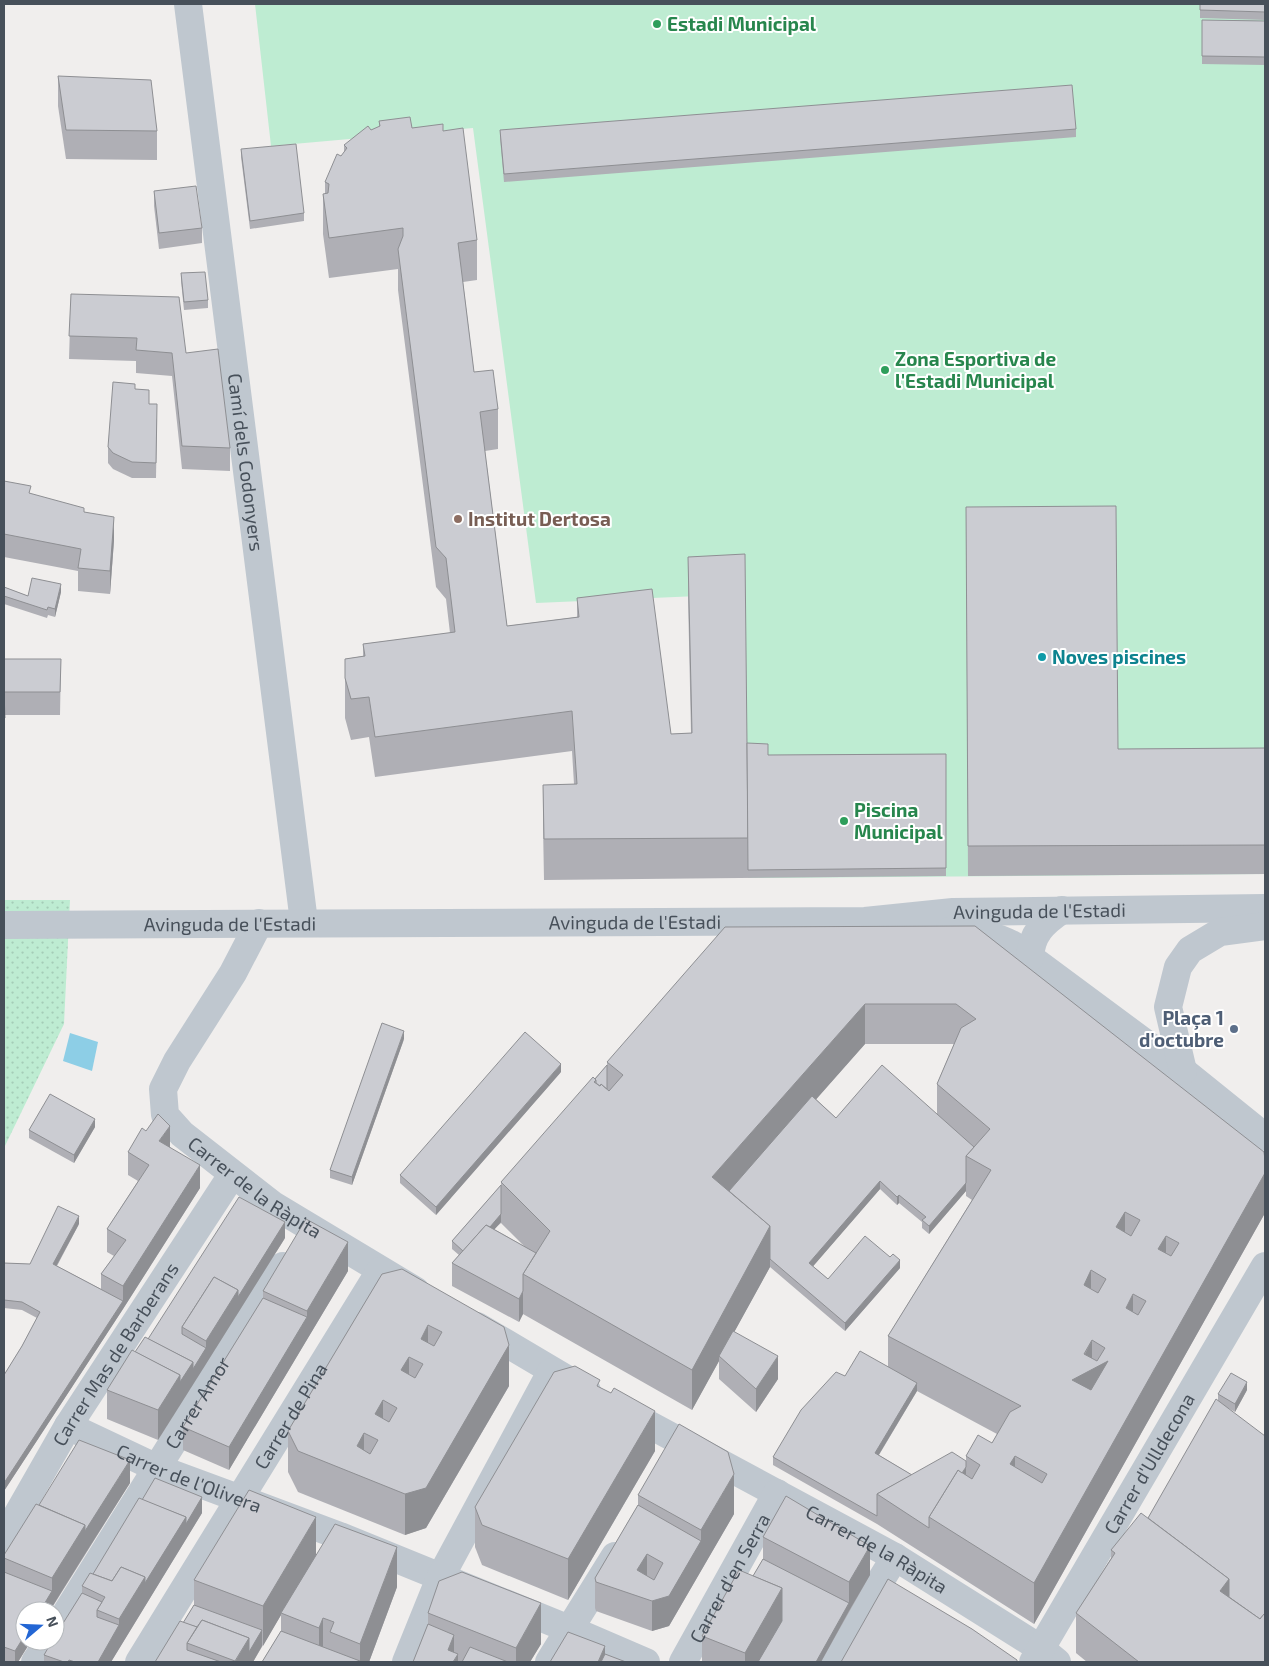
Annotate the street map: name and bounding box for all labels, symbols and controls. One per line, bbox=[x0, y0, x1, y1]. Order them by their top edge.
place label: Estadi Municipal bbox=[667, 12, 817, 35]
marker: Estadi Municipal bbox=[651, 18, 663, 30]
place label: Zona Esportiva de l'Estadi Municipal bbox=[895, 347, 1056, 392]
marker: Zona Esportiva de l'Estadi Municipal bbox=[879, 364, 891, 376]
street label: Camí dels Codonyers bbox=[224, 372, 269, 553]
place label: Institut Dertosa bbox=[468, 507, 611, 530]
marker: Institut Dertosa bbox=[452, 513, 464, 525]
place label: Noves piscines bbox=[1052, 645, 1186, 668]
marker: Noves piscines bbox=[1036, 651, 1048, 663]
place label: Piscina Municipal bbox=[854, 798, 943, 843]
marker: Piscina Municipal bbox=[838, 815, 850, 827]
street label: Avinguda de l'Estadi bbox=[953, 898, 1126, 923]
street label: Avinguda de l'Estadi bbox=[549, 910, 721, 933]
street label: Avinguda de l'Estadi bbox=[144, 912, 316, 935]
place label: Plaça 1 d'octubre bbox=[1139, 1006, 1224, 1051]
marker: Plaça 1 d'octubre bbox=[1228, 1023, 1240, 1035]
street label: Carrer de la Ràpita bbox=[184, 1131, 326, 1243]
street label: Carrer Mas de Barberans bbox=[47, 1258, 183, 1450]
street label: Carrer Amor bbox=[160, 1352, 235, 1453]
street label: Carrer de Pina bbox=[249, 1358, 332, 1473]
street label: Carrer d'Ulldecona bbox=[1099, 1389, 1199, 1538]
street label: Carrer de l'Olivera bbox=[113, 1439, 265, 1517]
street label: Carrer de la Ràpita bbox=[802, 1499, 952, 1598]
street label: Carrer d'en Serra bbox=[684, 1509, 774, 1647]
north arrow bbox=[15, 1601, 65, 1651]
text: N bbox=[43, 1614, 62, 1629]

